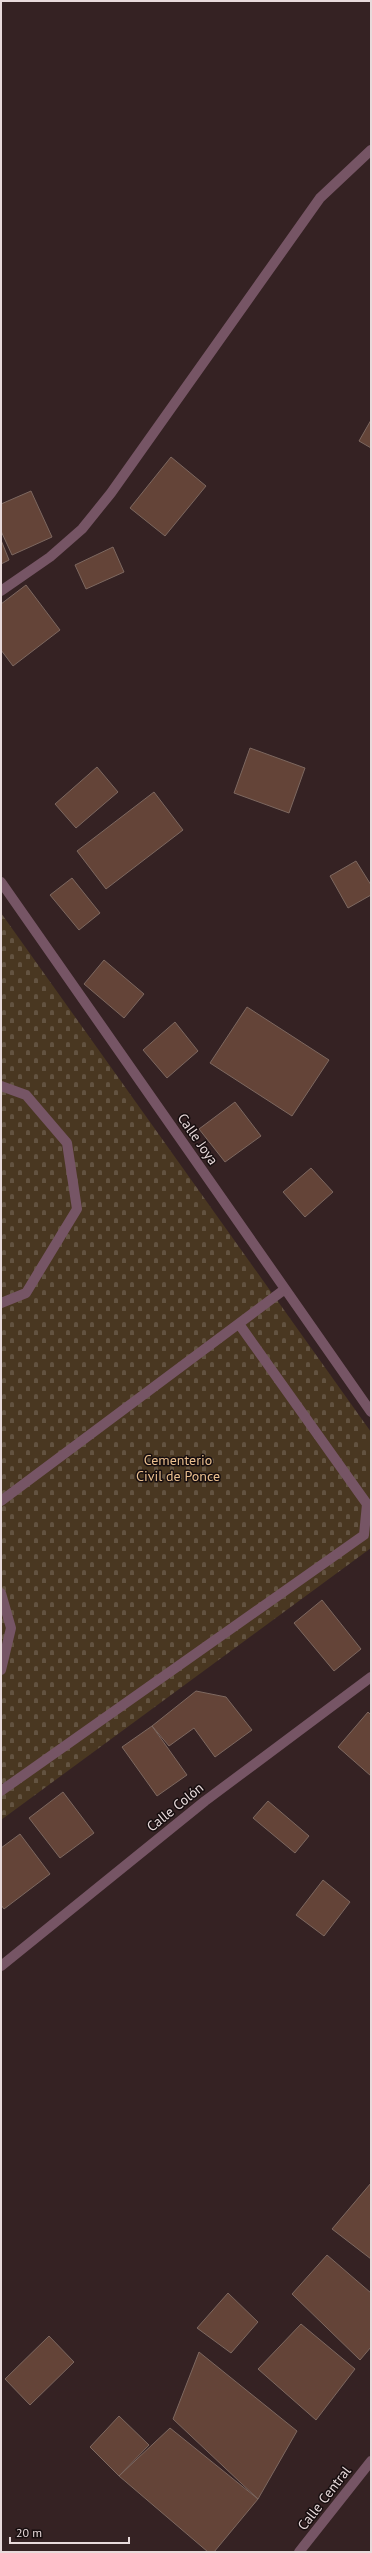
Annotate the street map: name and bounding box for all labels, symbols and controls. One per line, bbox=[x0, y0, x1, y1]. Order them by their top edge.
street label: Calle Joya bbox=[174, 1110, 222, 1168]
park label: Cementerio Civil de Ponce bbox=[136, 1451, 220, 1485]
street label: Calle Colón bbox=[143, 1779, 207, 1835]
street label: Calle Central bbox=[293, 2462, 355, 2534]
scale bar bbox=[10, 2519, 129, 2545]
text: 20 m bbox=[16, 2525, 42, 2540]

